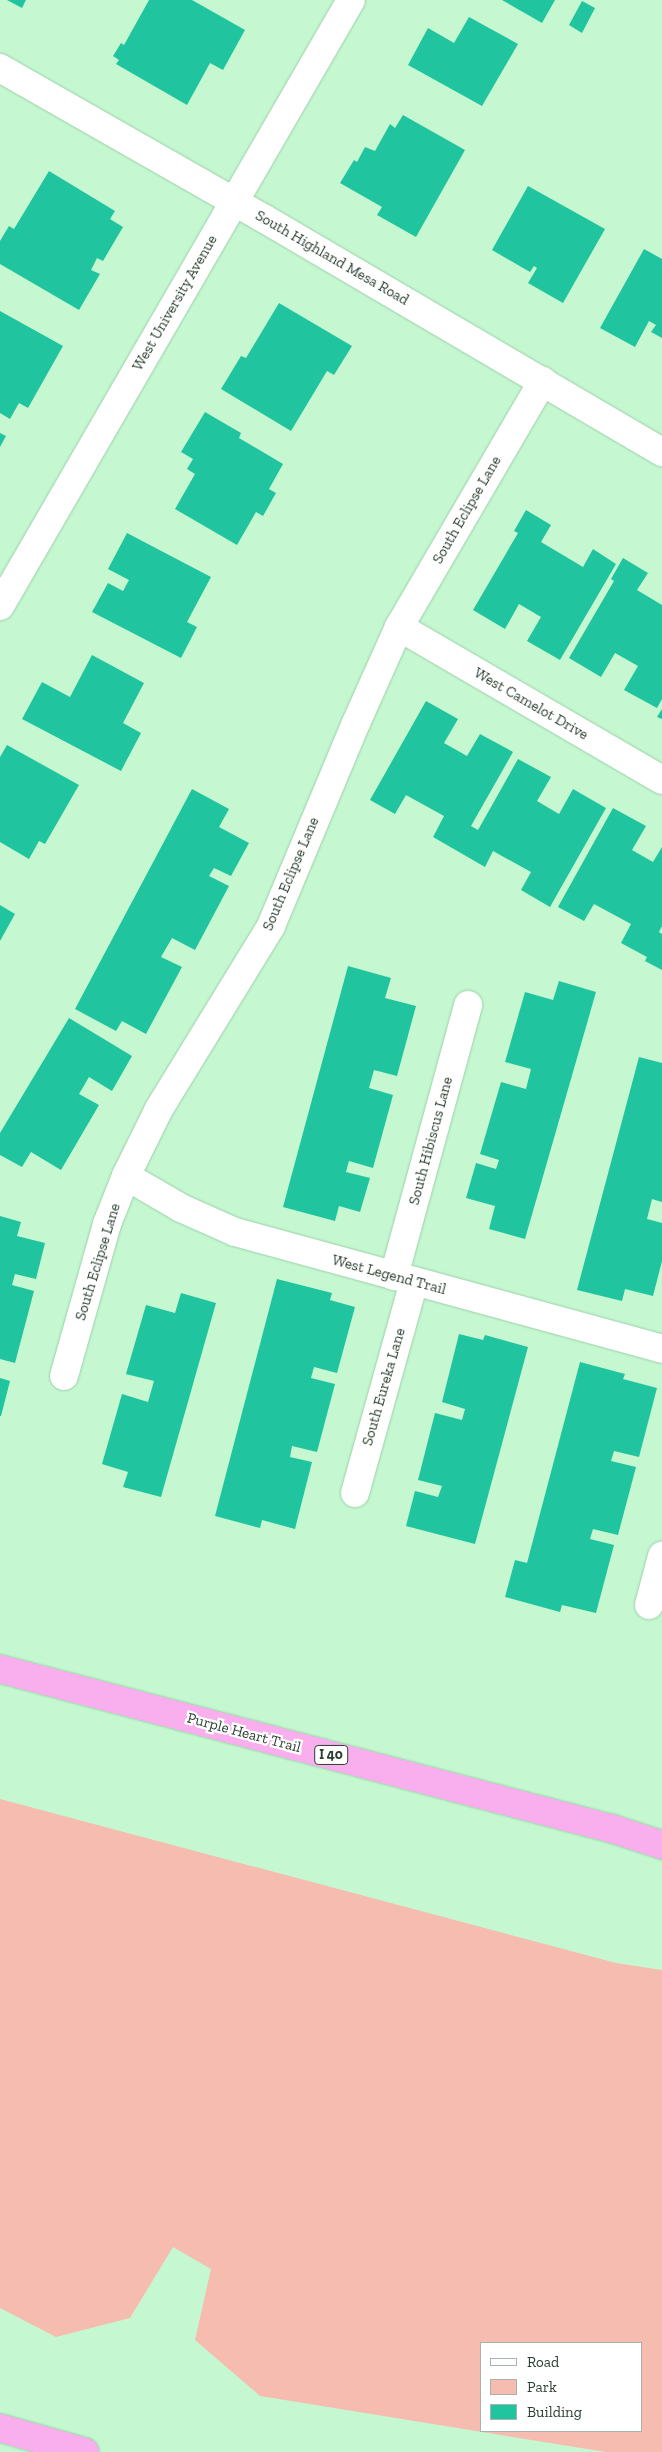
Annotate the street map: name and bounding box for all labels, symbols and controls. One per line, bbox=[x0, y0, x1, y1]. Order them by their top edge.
street label: South Highland Mesa Road bbox=[252, 207, 412, 309]
street label: West University Avenue bbox=[129, 232, 221, 374]
street label: South Eclipse Lane bbox=[429, 453, 505, 567]
street label: West Camelot Drive bbox=[471, 664, 591, 744]
street label: South Eclipse Lane bbox=[259, 814, 323, 934]
street label: South Hibiscus Lane bbox=[405, 1075, 457, 1207]
street label: South Eclipse Lane bbox=[72, 1201, 124, 1323]
street label: West Legend Trail bbox=[330, 1251, 448, 1299]
street label: South Eureka Lane bbox=[359, 1326, 409, 1448]
street label: Purple Heart Trail bbox=[185, 1709, 303, 1757]
road number: I 40 bbox=[314, 1744, 348, 1766]
legend bbox=[480, 2342, 642, 2432]
text: Road bbox=[527, 2353, 559, 2371]
text: Park bbox=[527, 2378, 557, 2396]
text: Building bbox=[527, 2403, 582, 2421]

